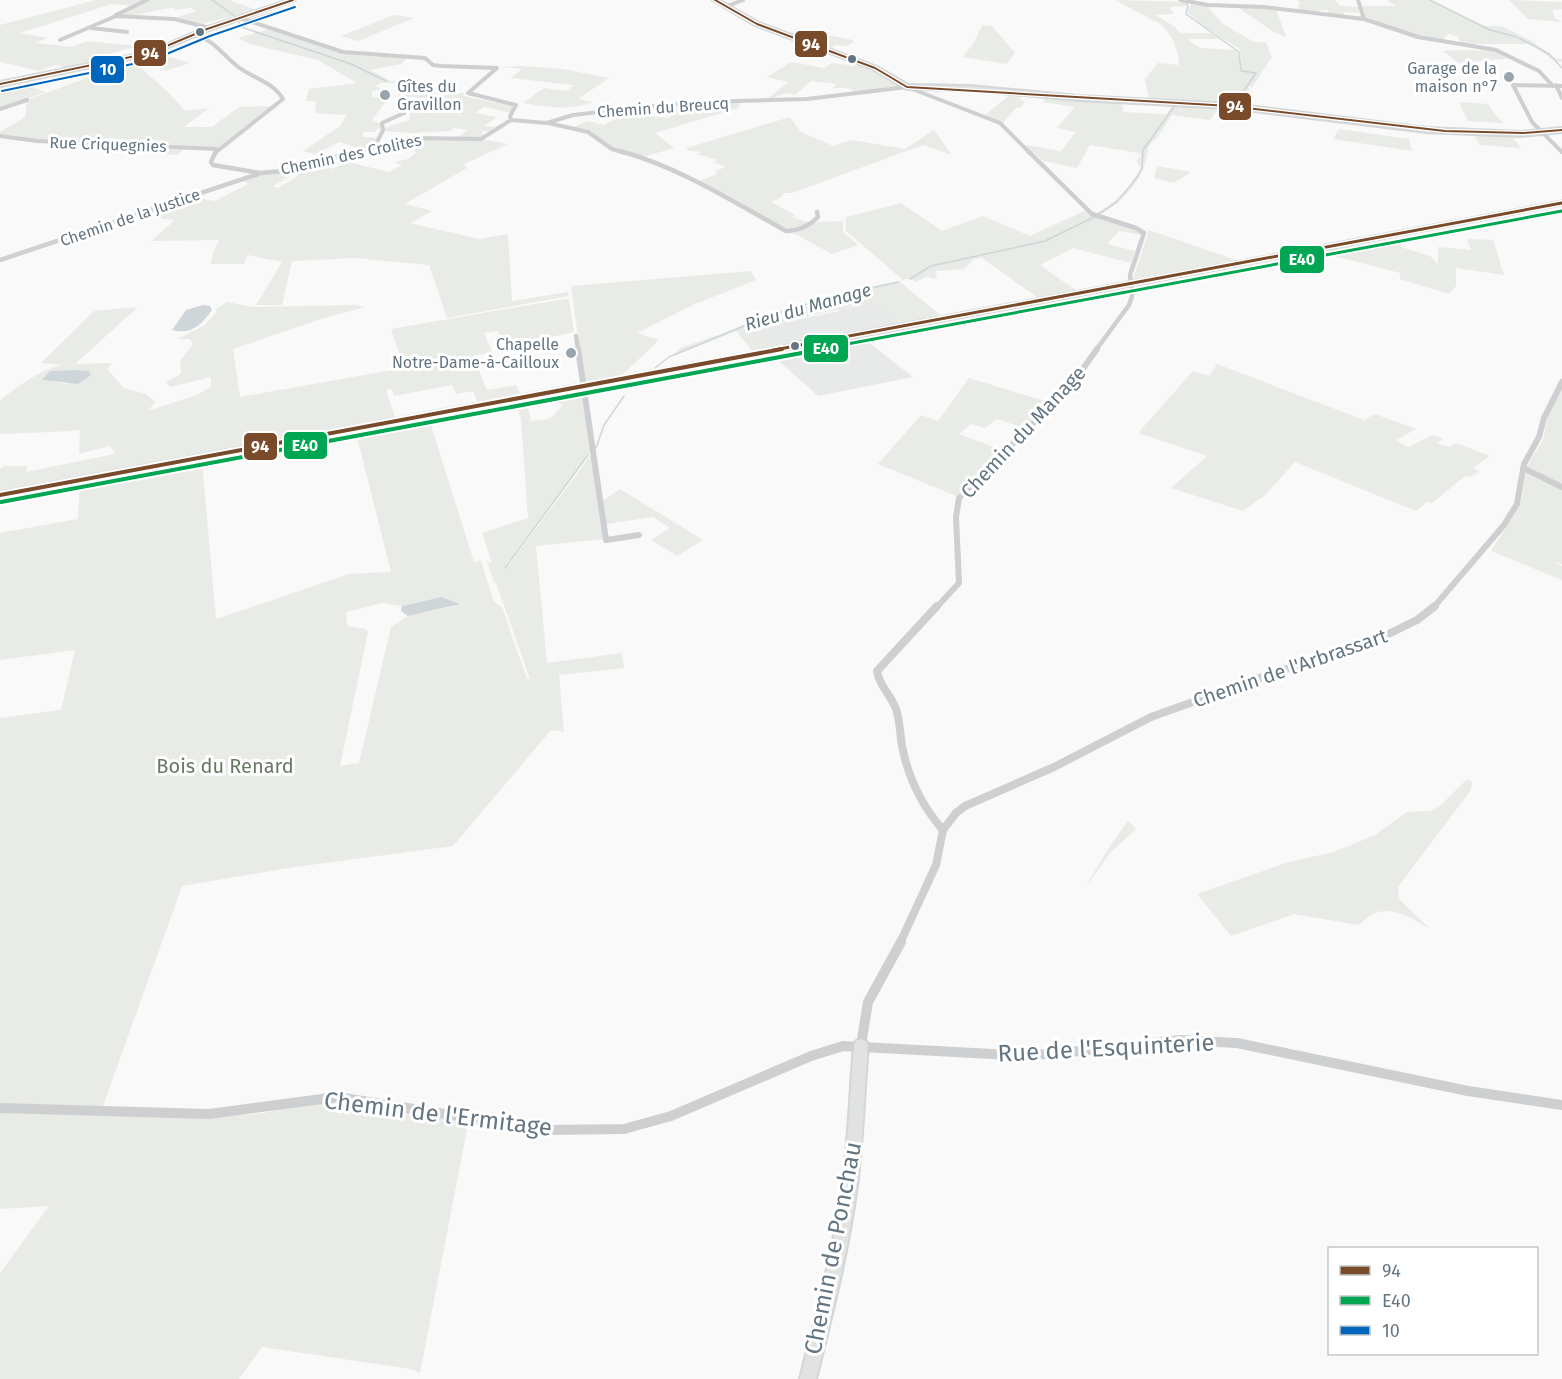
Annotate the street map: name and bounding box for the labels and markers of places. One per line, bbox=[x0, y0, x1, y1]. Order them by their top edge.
unlabelled marker bbox=[194, 26, 206, 38]
unlabelled marker bbox=[846, 53, 858, 65]
place label: Garage de la maison n°7 bbox=[1407, 59, 1497, 96]
marker: Garage de la maison n°7 bbox=[1502, 70, 1516, 84]
place label: Gîtes du Gravillon bbox=[397, 77, 462, 114]
marker: Gîtes du Gravillon bbox=[378, 88, 392, 102]
place label: Chapelle Notre-Dame-à-Cailloux bbox=[392, 335, 559, 372]
unlabelled marker bbox=[789, 340, 801, 352]
marker: Chapelle Notre-Dame-à-Cailloux bbox=[564, 346, 578, 360]

